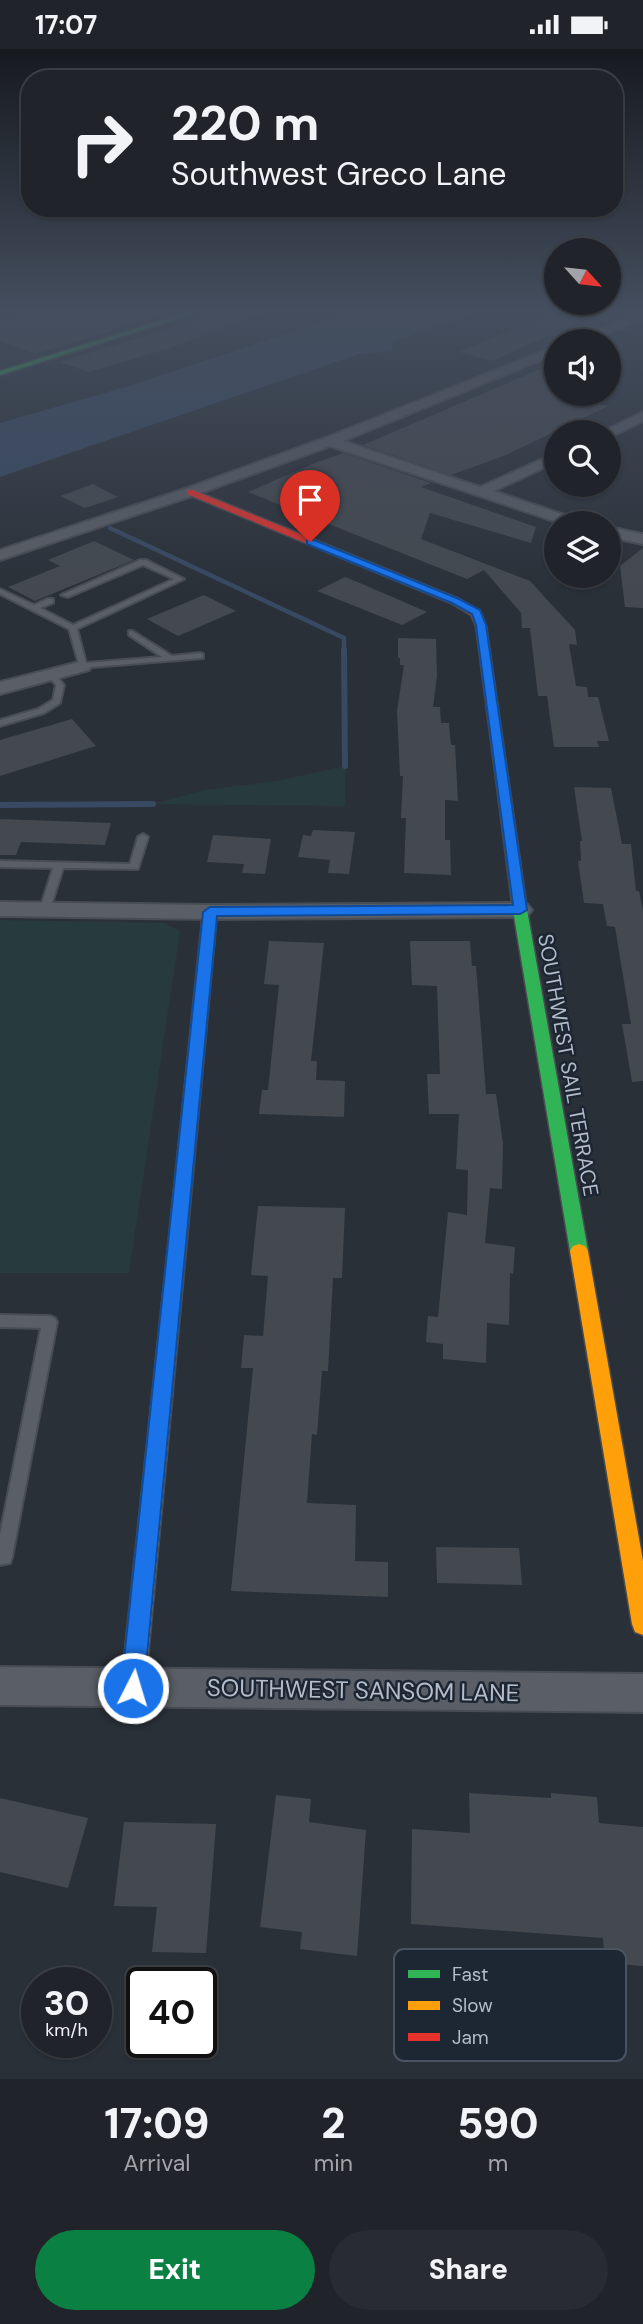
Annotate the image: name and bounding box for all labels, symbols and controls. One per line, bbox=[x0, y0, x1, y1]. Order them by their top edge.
text: 17:07 bbox=[35, 8, 97, 42]
text: 220 m bbox=[171, 91, 319, 155]
icon: right bbox=[56, 98, 147, 189]
text: Southwest Greco Lane bbox=[171, 153, 507, 195]
north arrow bbox=[544, 238, 621, 315]
map controls bbox=[544, 238, 621, 588]
button: sound bbox=[544, 329, 621, 406]
button: search bbox=[544, 420, 621, 497]
pin bbox=[280, 470, 340, 542]
icon: arrive bbox=[291, 481, 329, 519]
button: layers bbox=[544, 511, 621, 588]
street label: SOUTHWEST SAIL TERRACE bbox=[531, 932, 605, 1198]
position arrow bbox=[96, 1651, 170, 1725]
street label: SOUTHWEST SANSOM LANE bbox=[207, 1672, 519, 1708]
legend bbox=[394, 1949, 626, 2061]
text: Fast bbox=[452, 1962, 488, 1987]
speed limit sign: 40 bbox=[126, 1967, 217, 2058]
text: 30 bbox=[44, 1980, 89, 2026]
text: Slow bbox=[452, 1993, 493, 2018]
text: km/h bbox=[45, 2018, 88, 2042]
text: Jam bbox=[452, 2025, 489, 2050]
text: 17:09 bbox=[104, 2096, 210, 2151]
text: 2 bbox=[321, 2096, 346, 2151]
text: 590 bbox=[457, 2096, 539, 2151]
text: Arrival bbox=[123, 2148, 190, 2178]
text: min bbox=[314, 2148, 353, 2178]
text: m bbox=[488, 2148, 508, 2178]
button: Exit bbox=[35, 2230, 315, 2310]
button: Share bbox=[329, 2230, 608, 2310]

